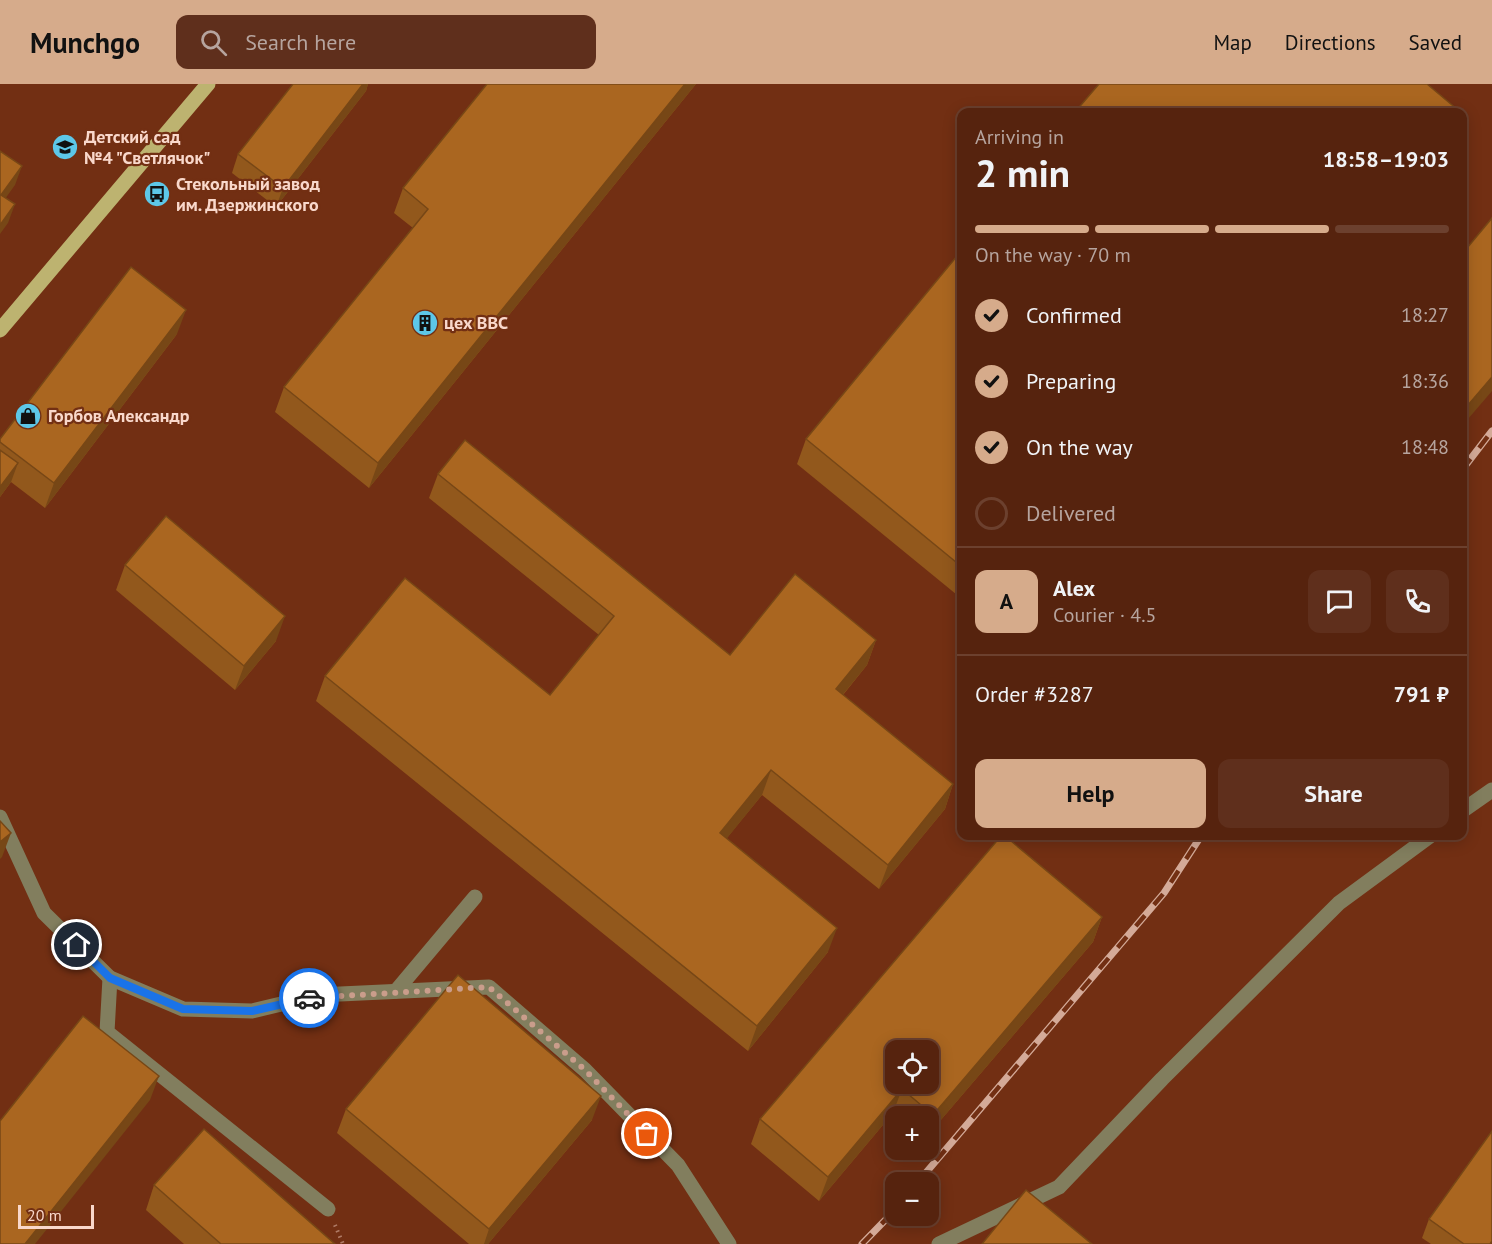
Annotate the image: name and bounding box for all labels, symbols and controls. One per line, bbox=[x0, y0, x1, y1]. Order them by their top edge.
search box bbox=[176, 15, 596, 69]
text: Munchgo bbox=[30, 24, 140, 61]
icon: search bbox=[197, 26, 230, 59]
text: Search here bbox=[245, 28, 356, 56]
text: Map bbox=[1213, 29, 1252, 56]
text: Directions bbox=[1285, 29, 1376, 56]
text: Saved bbox=[1409, 29, 1462, 56]
text: Arriving in bbox=[975, 124, 1064, 150]
place label: Детский сад №4 "Светлячок" bbox=[84, 125, 211, 169]
school or university icon: Детский сад №4 "Светлячок" bbox=[50, 132, 80, 162]
text: 18:58–19:03 bbox=[1323, 145, 1449, 173]
text: 2 min bbox=[975, 147, 1070, 198]
place label: Стекольный завод им. Дзержинского bbox=[176, 172, 320, 216]
bus stop icon: Стекольный завод им. Дзержинского bbox=[142, 179, 172, 209]
text: On the way · 70 m bbox=[975, 242, 1131, 268]
icon: check bbox=[975, 299, 1008, 332]
text: Confirmed bbox=[1026, 301, 1122, 329]
text: 18:27 bbox=[1401, 302, 1449, 328]
building icon: цех ВВС bbox=[410, 308, 440, 338]
place label: цех ВВС bbox=[444, 311, 508, 334]
icon: check bbox=[975, 365, 1008, 398]
text: Preparing bbox=[1026, 367, 1116, 395]
text: 18:36 bbox=[1401, 368, 1449, 394]
shop icon: Горбов Александр bbox=[13, 401, 43, 431]
place label: Горбов Александр bbox=[48, 404, 190, 427]
icon: check bbox=[975, 431, 1008, 464]
text: On the way bbox=[1026, 433, 1133, 461]
text: 18:48 bbox=[1401, 434, 1449, 460]
text: Delivered bbox=[1026, 499, 1116, 527]
button: chat bbox=[1308, 570, 1371, 633]
button: phone bbox=[1386, 570, 1449, 633]
text: Alex bbox=[1053, 574, 1095, 602]
text: A bbox=[1000, 587, 1013, 615]
text: Courier · 4.5 bbox=[1053, 602, 1156, 628]
text: Order #3287 bbox=[975, 680, 1094, 708]
text: 791 ₽ bbox=[1394, 680, 1449, 708]
button: Help bbox=[975, 759, 1206, 828]
button: Share bbox=[1218, 759, 1449, 828]
pin bbox=[51, 919, 102, 970]
icon: home bbox=[60, 928, 93, 961]
courier bbox=[279, 968, 339, 1028]
icon: car bbox=[293, 982, 326, 1015]
map controls bbox=[885, 1040, 939, 1226]
button: locate bbox=[885, 1040, 939, 1094]
button: + bbox=[885, 1106, 939, 1160]
pin bbox=[621, 1108, 672, 1159]
icon: bag bbox=[630, 1117, 663, 1150]
button: − bbox=[885, 1172, 939, 1226]
scale bar bbox=[18, 1202, 94, 1230]
text: 20 m bbox=[27, 1205, 62, 1225]

